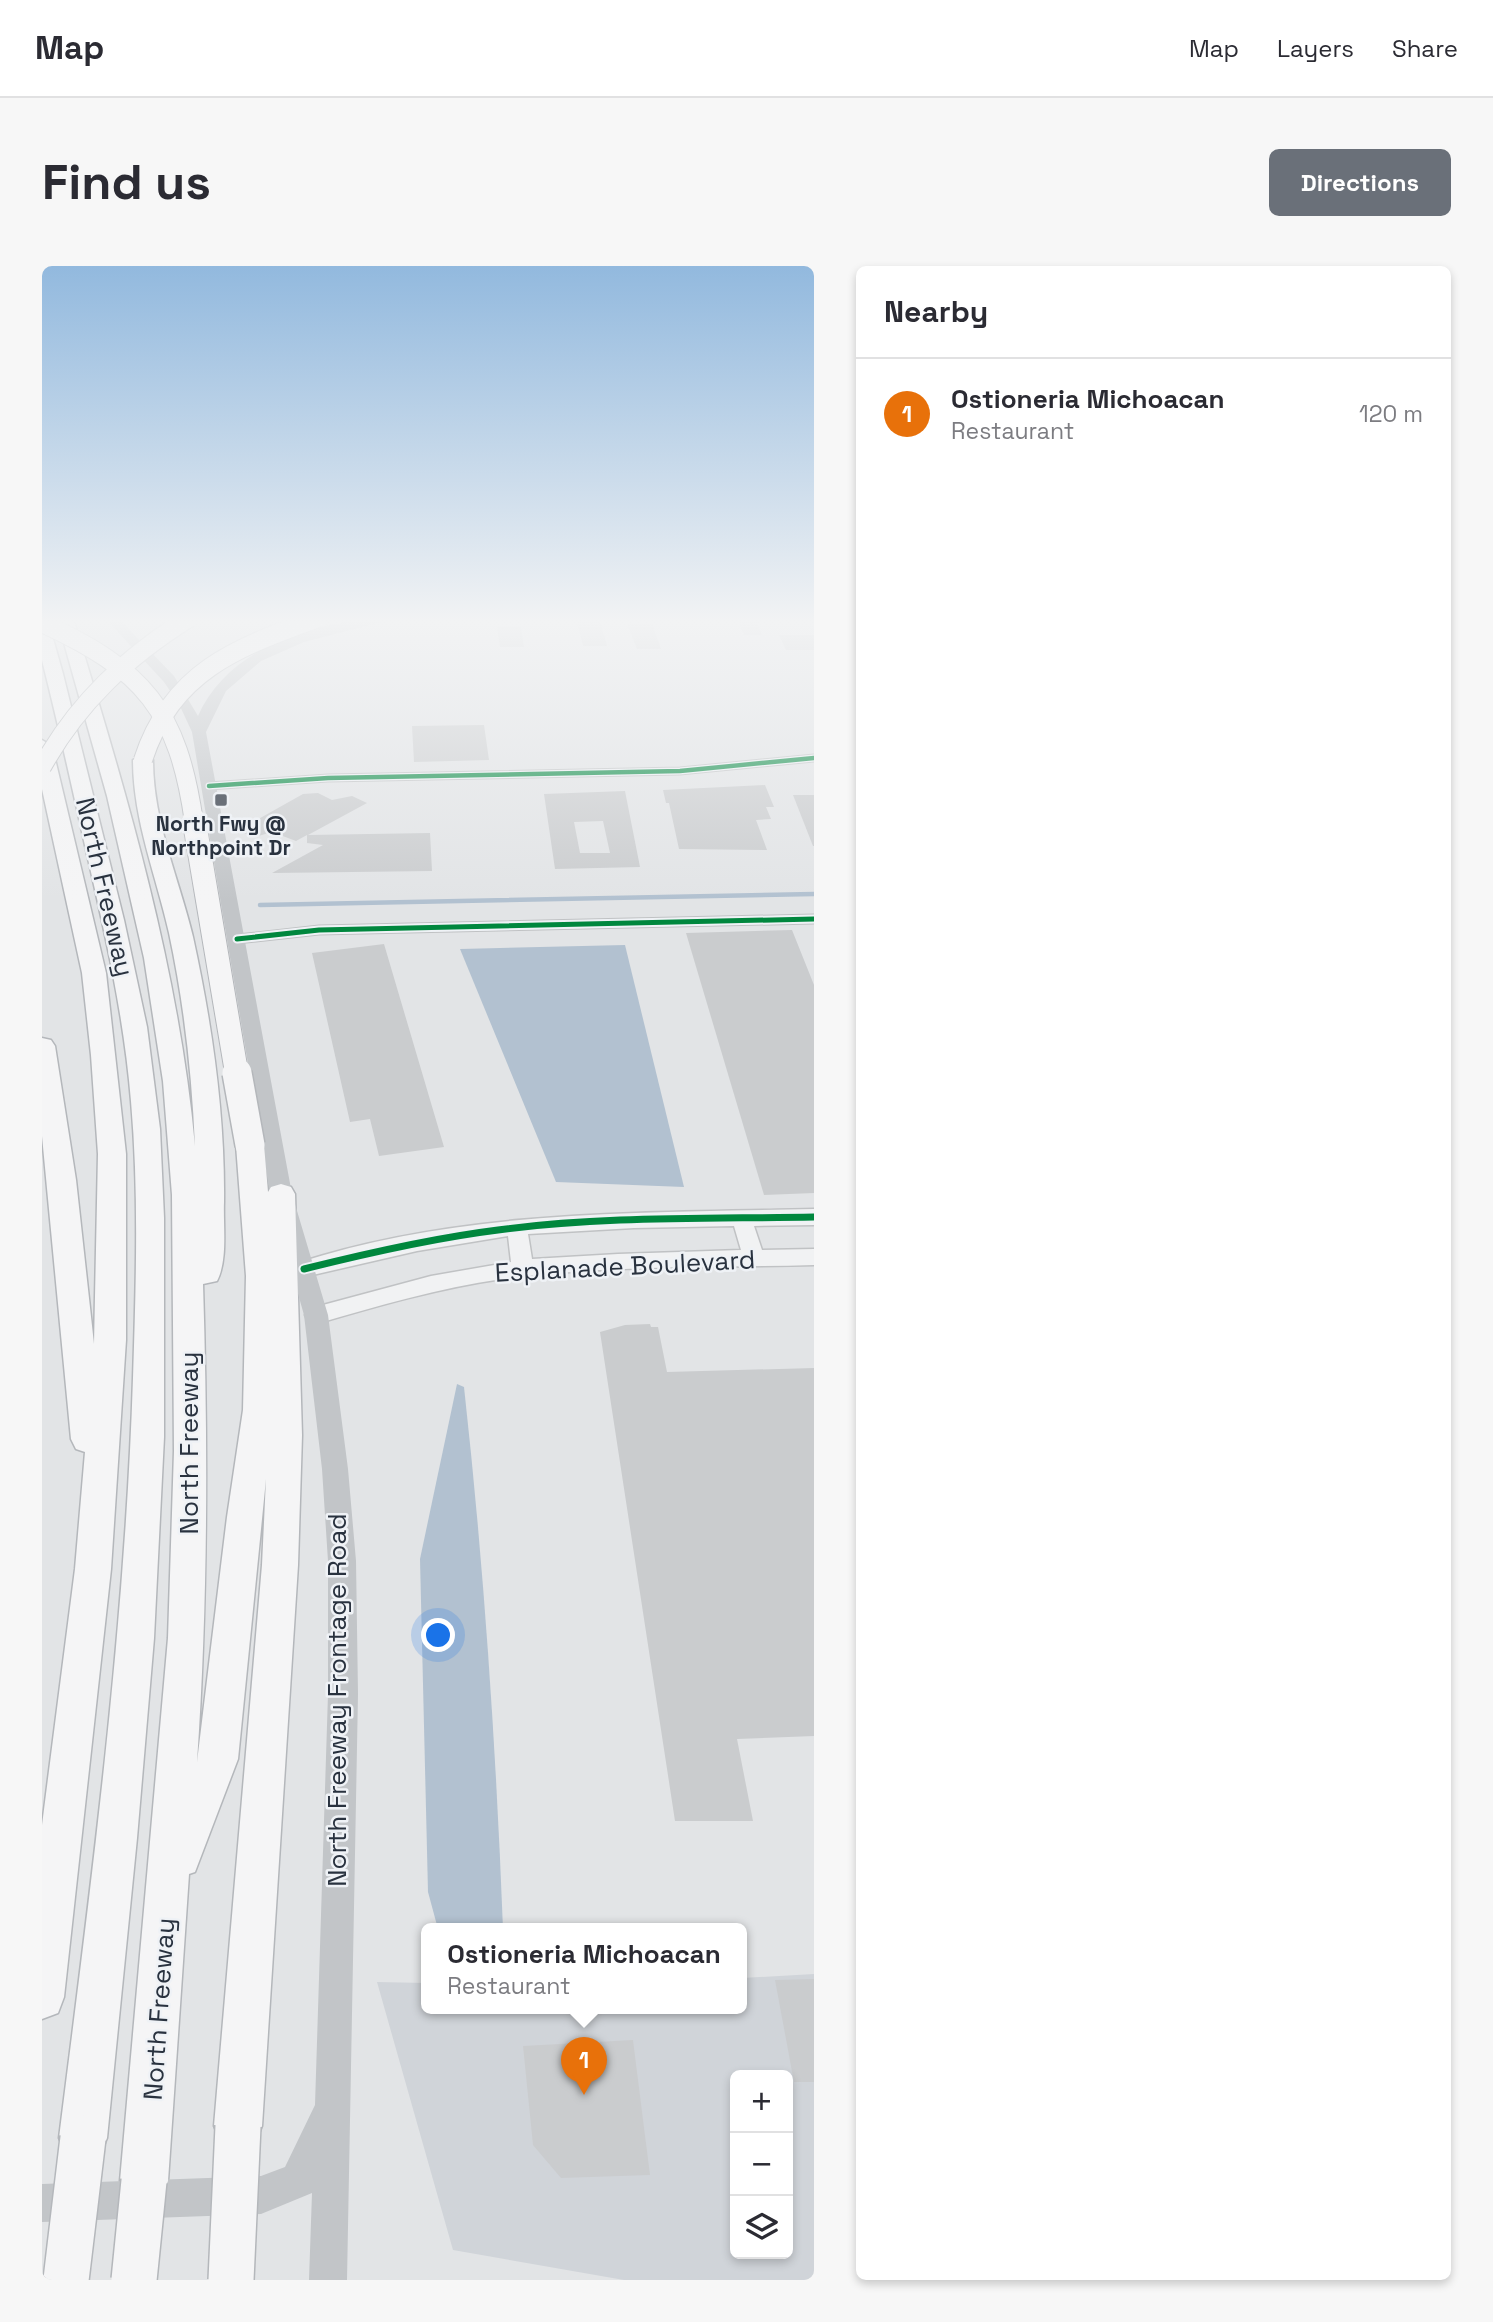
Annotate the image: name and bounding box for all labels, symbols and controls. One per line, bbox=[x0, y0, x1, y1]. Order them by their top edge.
text: Map bbox=[35, 27, 104, 69]
text: Map bbox=[1189, 33, 1239, 64]
text: Layers bbox=[1277, 33, 1354, 64]
text: Share bbox=[1392, 33, 1458, 64]
button: Directions bbox=[1269, 149, 1451, 216]
text: Find us bbox=[42, 151, 211, 213]
text: Nearby bbox=[884, 292, 988, 331]
text: Ostioneria Michoacan bbox=[951, 382, 1225, 416]
text: 1 bbox=[902, 399, 912, 429]
text: 120 m bbox=[1359, 399, 1423, 429]
text: Restaurant bbox=[951, 416, 1074, 446]
marker: North Fwy @ Northpoint Dr bbox=[213, 792, 229, 808]
street label: North Freeway bbox=[68, 794, 142, 980]
place label: North Fwy @ Northpoint Dr bbox=[151, 810, 291, 861]
street label: Esplanade Boulevard bbox=[494, 1242, 756, 1290]
street label: North Freeway bbox=[172, 1352, 206, 1534]
street label: North Freeway Frontage Road bbox=[320, 1513, 354, 1887]
your location bbox=[421, 1618, 455, 1652]
street label: North Freeway bbox=[136, 1917, 182, 2101]
popup bbox=[421, 1923, 747, 2014]
text: Ostioneria Michoacan bbox=[447, 1937, 721, 1971]
text: Restaurant bbox=[447, 1971, 571, 2001]
pin: 1 bbox=[561, 2037, 607, 2095]
map controls bbox=[730, 2070, 793, 2259]
button: + bbox=[730, 2070, 793, 2133]
button: − bbox=[730, 2133, 793, 2196]
button: layers bbox=[730, 2196, 793, 2259]

